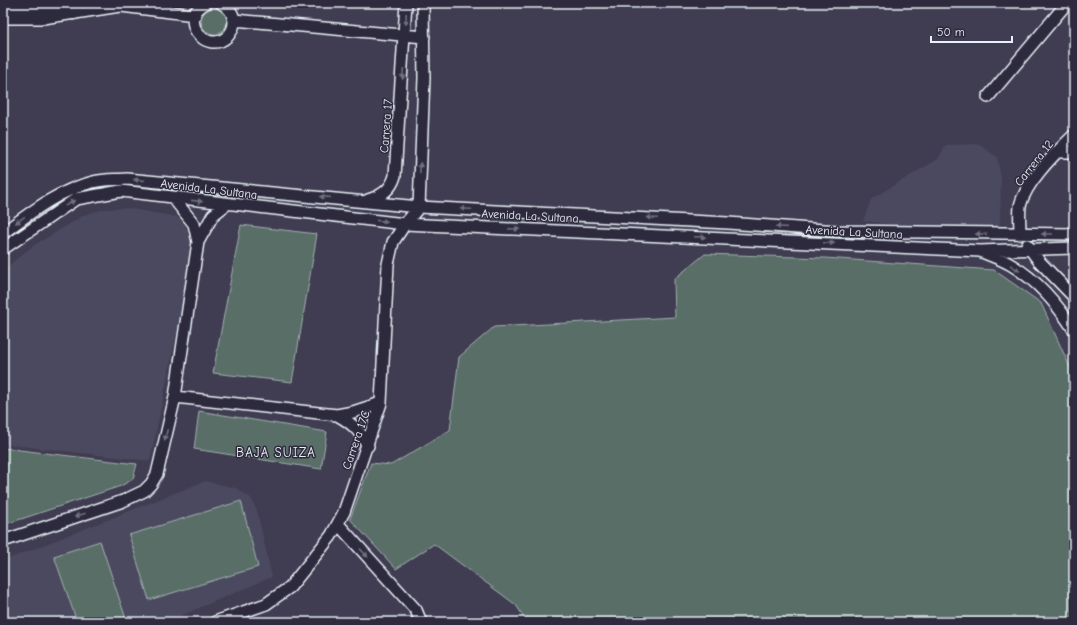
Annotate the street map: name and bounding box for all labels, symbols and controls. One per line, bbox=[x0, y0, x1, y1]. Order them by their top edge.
one-way arrow bbox=[403, 13, 409, 26]
scale bar bbox=[931, 18, 1012, 44]
text: 50 m bbox=[937, 25, 965, 39]
one-way arrow bbox=[399, 68, 406, 80]
street label: Carrera 17 bbox=[377, 98, 395, 153]
street label: Carrera 12 bbox=[1012, 137, 1056, 189]
one-way arrow bbox=[417, 162, 424, 174]
one-way arrow bbox=[133, 176, 145, 183]
street label: Avenida La Sultana bbox=[160, 176, 258, 202]
one-way arrow bbox=[319, 194, 331, 201]
one-way arrow bbox=[191, 198, 203, 204]
one-way arrow bbox=[65, 199, 75, 207]
one-way arrow bbox=[459, 206, 472, 212]
street label: Avenida La Sultana bbox=[481, 206, 579, 226]
one-way arrow bbox=[646, 215, 658, 222]
one-way arrow bbox=[15, 216, 25, 224]
one-way arrow bbox=[376, 218, 388, 224]
street label: Avenida La Sultana bbox=[805, 222, 903, 242]
one-way arrow bbox=[775, 223, 787, 230]
one-way arrow bbox=[508, 225, 520, 232]
one-way arrow bbox=[974, 231, 987, 237]
one-way arrow bbox=[1040, 231, 1053, 237]
one-way arrow bbox=[694, 234, 706, 241]
one-way arrow bbox=[823, 240, 835, 247]
one-way arrow bbox=[1009, 264, 1020, 272]
street label: Carrera 17C bbox=[339, 409, 373, 471]
one-way arrow bbox=[163, 430, 169, 442]
district label: BAJA SUIZA bbox=[236, 445, 316, 460]
one-way arrow bbox=[73, 513, 85, 519]
one-way arrow bbox=[359, 548, 369, 558]

